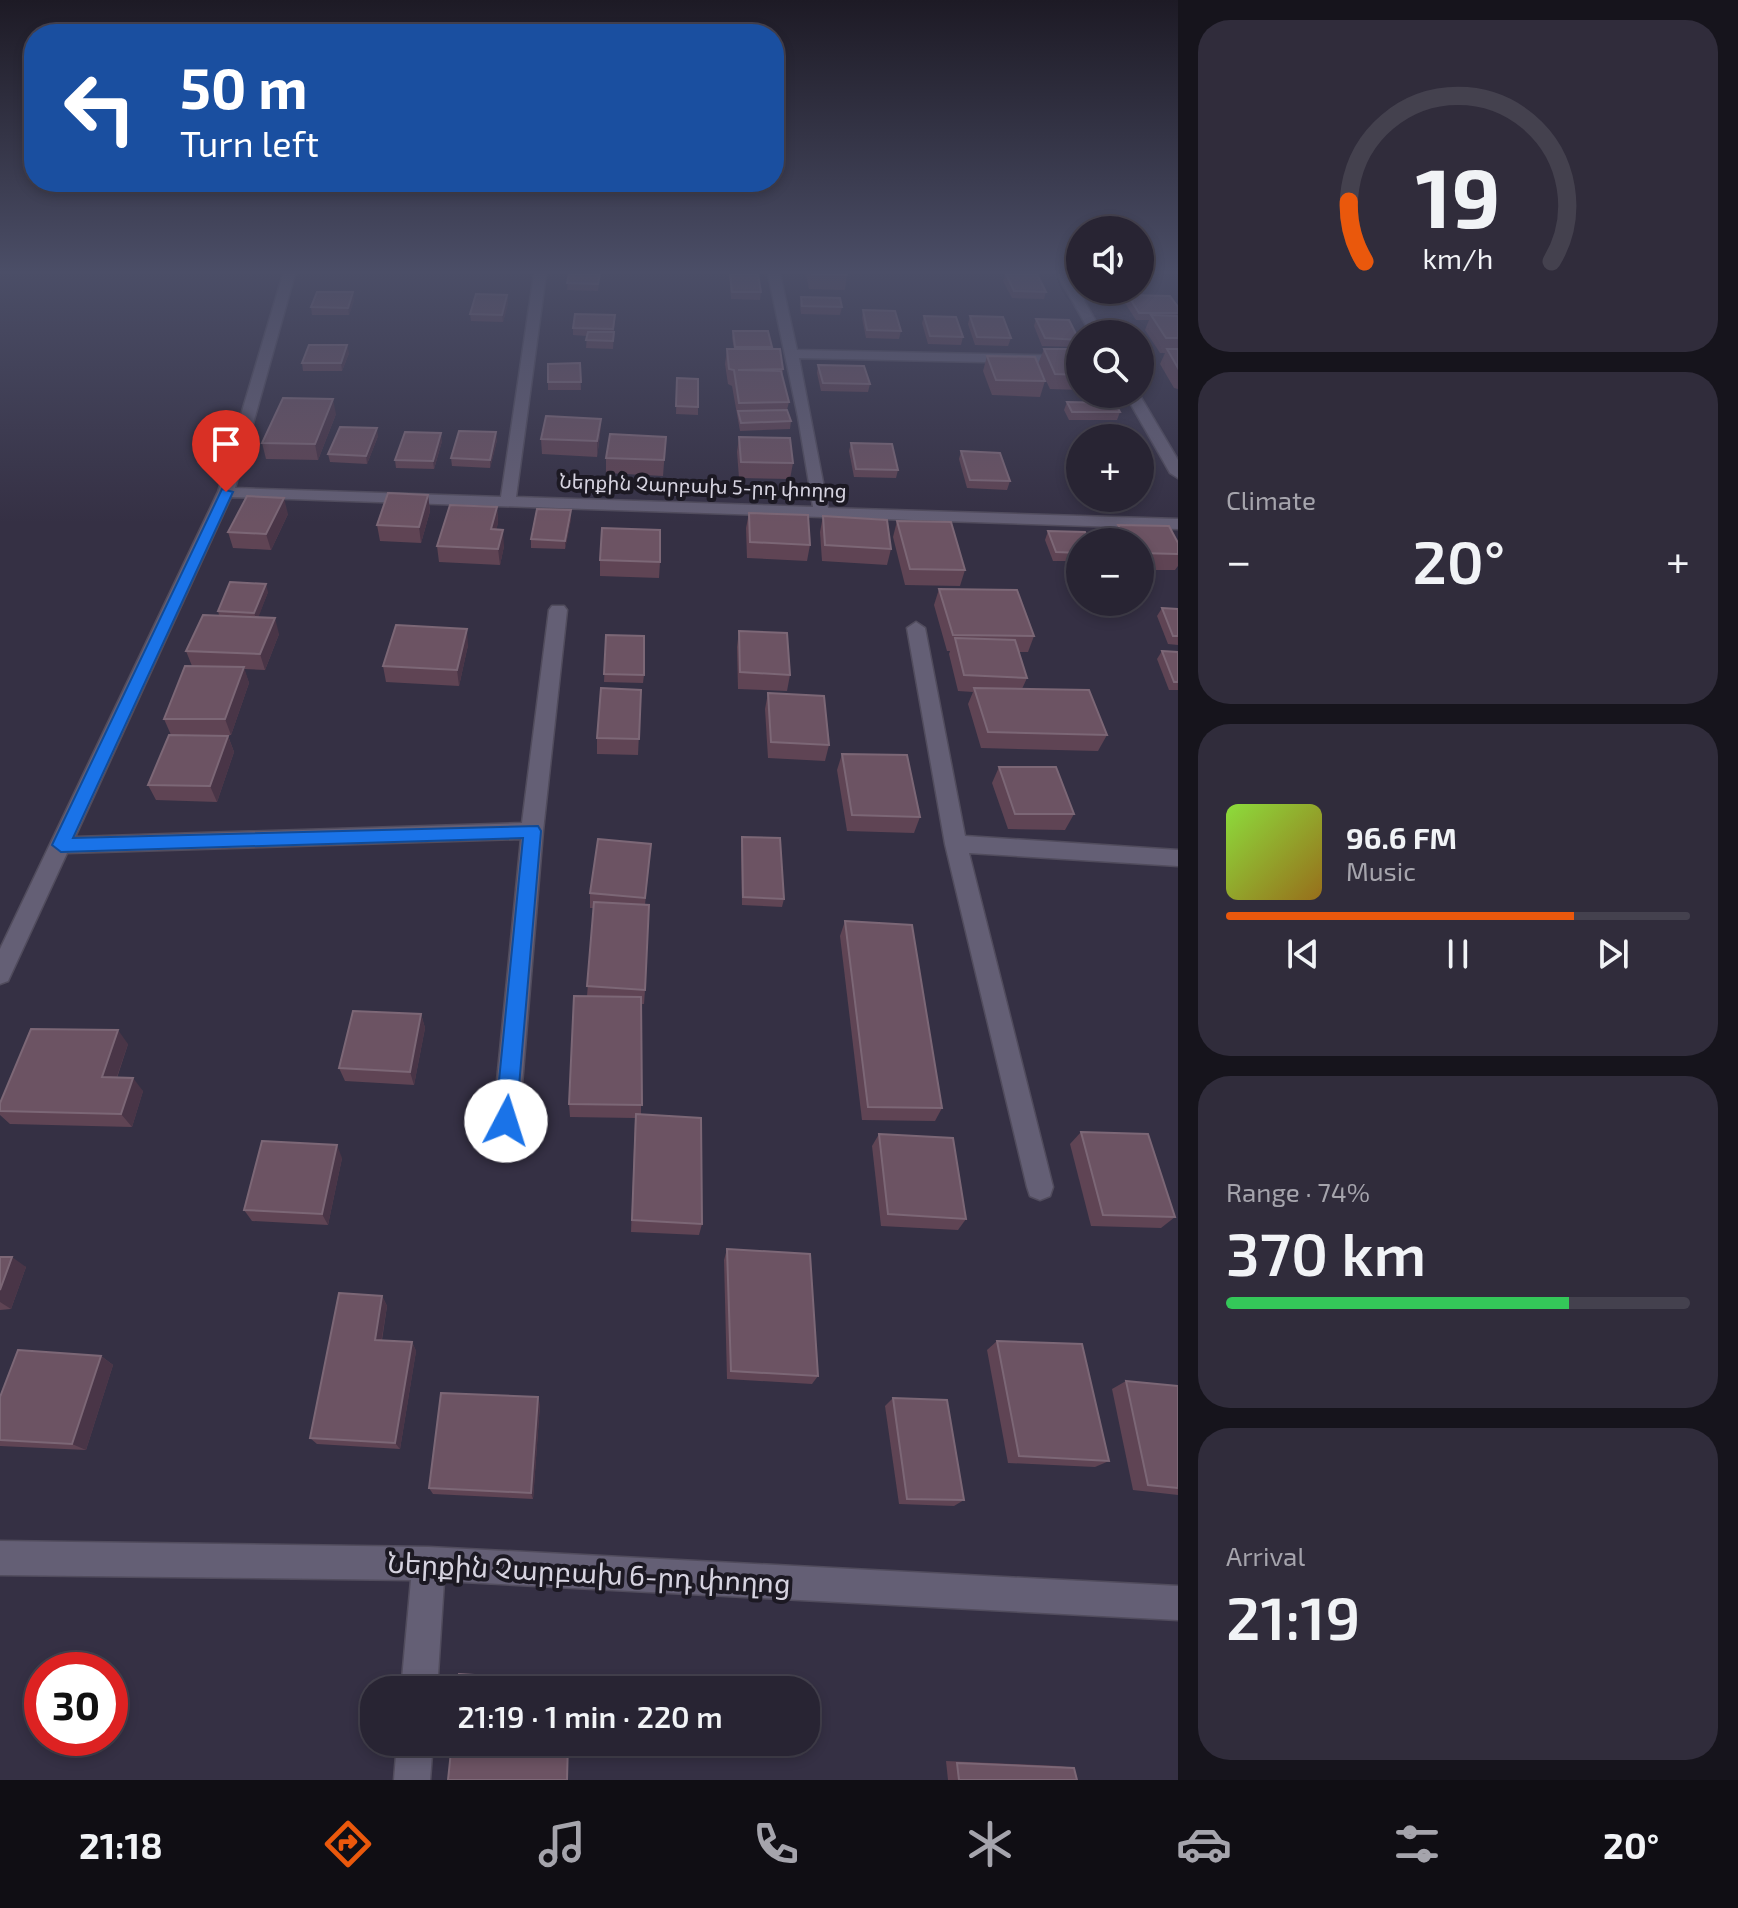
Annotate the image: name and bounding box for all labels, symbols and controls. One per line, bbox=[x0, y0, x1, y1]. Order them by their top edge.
text: 50 m bbox=[180, 53, 308, 120]
icon: left bbox=[48, 56, 152, 160]
text: Turn left bbox=[180, 121, 319, 164]
text: 19 bbox=[1415, 145, 1501, 245]
map controls bbox=[1066, 216, 1154, 616]
button: sound bbox=[1066, 216, 1154, 304]
text: km/h bbox=[1423, 240, 1493, 275]
button: search bbox=[1066, 320, 1154, 408]
pin bbox=[192, 410, 260, 492]
icon: arrive bbox=[204, 422, 248, 466]
button: + bbox=[1066, 424, 1154, 512]
street label: Ներքին Չարբախ 5-րդ փողոց bbox=[559, 468, 847, 503]
text: Climate bbox=[1226, 484, 1316, 515]
text: 20° bbox=[1412, 524, 1505, 596]
button: − bbox=[1066, 528, 1154, 616]
text: − bbox=[1226, 533, 1252, 586]
text: + bbox=[1666, 533, 1690, 586]
text: 96.6 FM bbox=[1346, 819, 1457, 855]
text: Music bbox=[1346, 855, 1416, 886]
icon: previous bbox=[1281, 932, 1325, 976]
icon: pause bbox=[1436, 932, 1480, 976]
icon: next bbox=[1591, 932, 1635, 976]
position arrow bbox=[464, 1079, 548, 1163]
text: Range · 74% bbox=[1226, 1176, 1370, 1207]
text: 370 km bbox=[1226, 1216, 1426, 1288]
text: Arrival bbox=[1226, 1540, 1305, 1571]
street label: Ներքին Չարբախ 6-րդ փողոց bbox=[386, 1544, 792, 1601]
text: 21:19 bbox=[1226, 1580, 1360, 1652]
speed limit sign: 30 bbox=[24, 1652, 128, 1756]
text: 21:19 · 1 min · 220 m bbox=[457, 1698, 723, 1734]
icon: directions bbox=[320, 1816, 376, 1872]
icon: music bbox=[534, 1816, 590, 1872]
icon: phone bbox=[748, 1816, 804, 1872]
icon: climate bbox=[962, 1816, 1018, 1872]
icon: car bbox=[1176, 1816, 1232, 1872]
icon: filters bbox=[1389, 1816, 1445, 1872]
text: 21:18 bbox=[79, 1823, 163, 1866]
text: 20° bbox=[1603, 1823, 1659, 1866]

